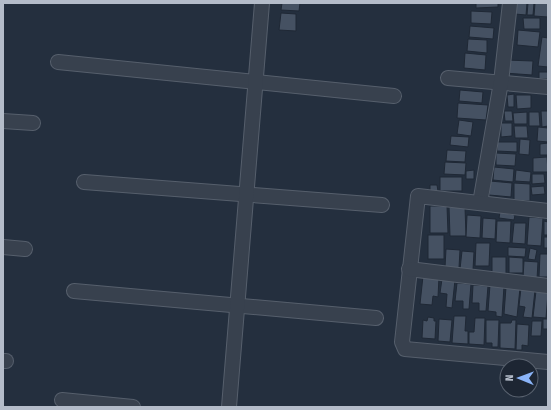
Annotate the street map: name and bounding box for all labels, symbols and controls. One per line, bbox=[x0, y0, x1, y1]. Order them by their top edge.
north arrow bbox=[499, 358, 539, 398]
text: N bbox=[503, 374, 516, 381]

